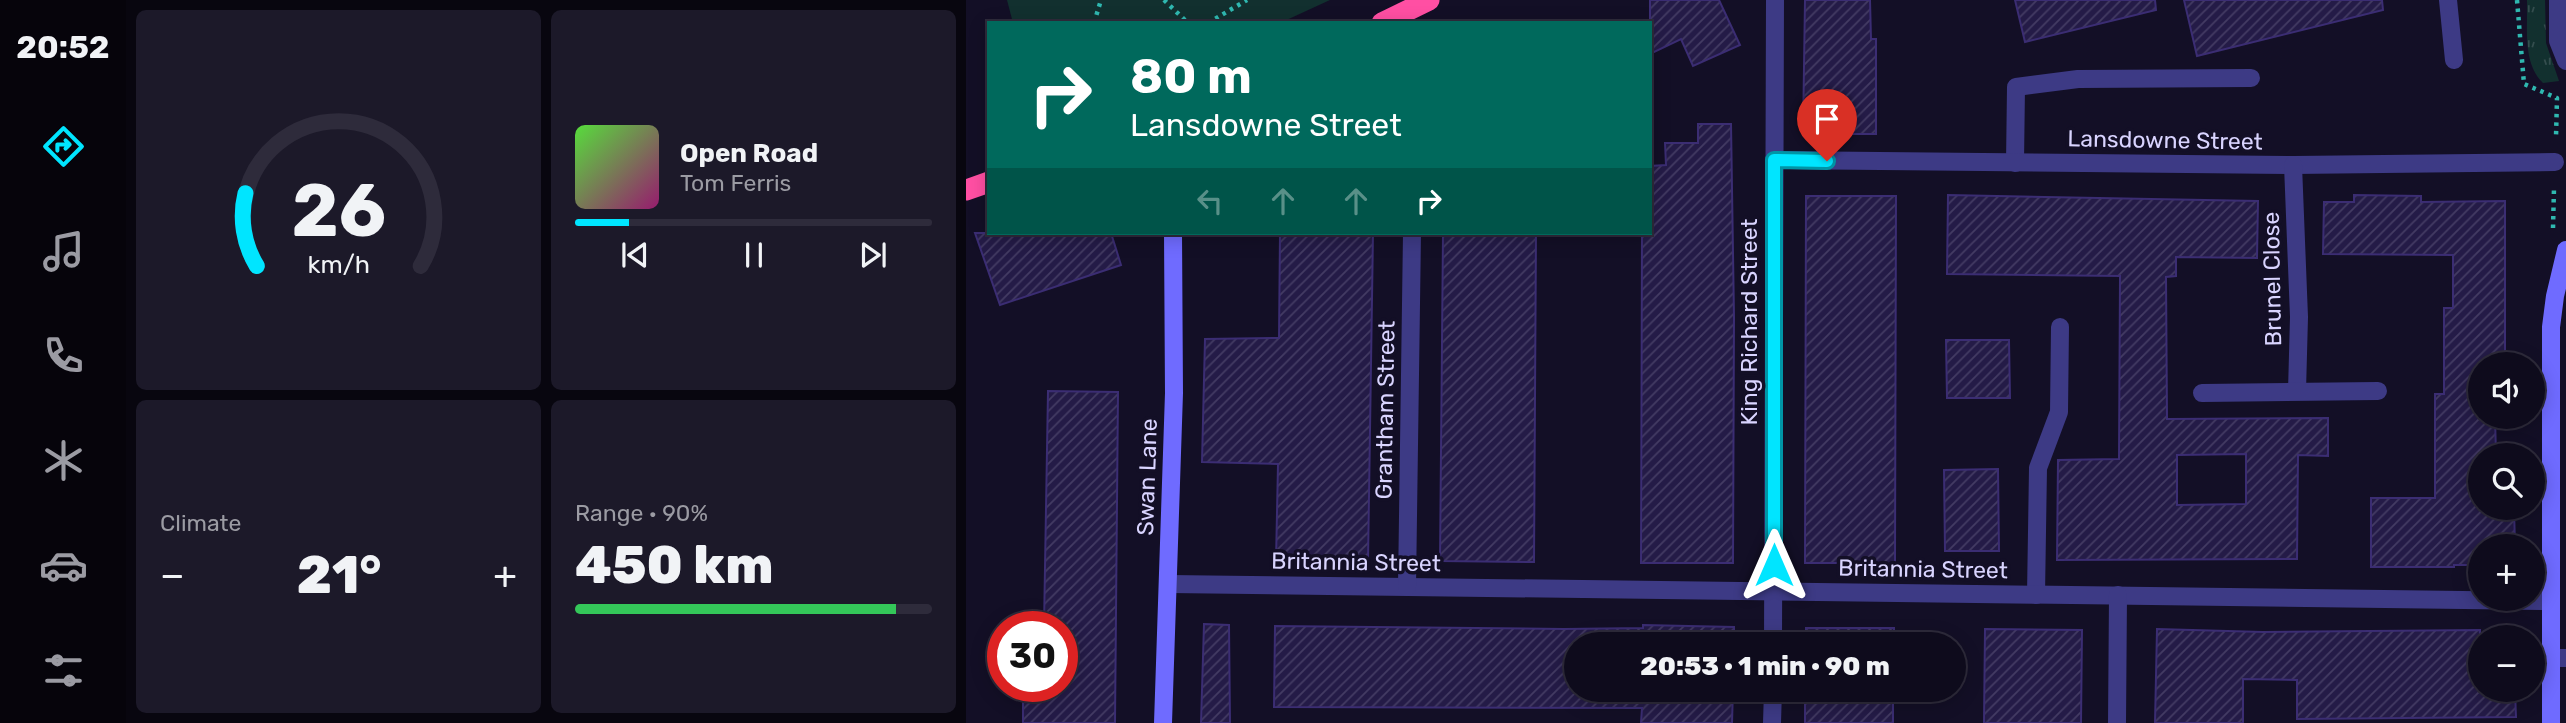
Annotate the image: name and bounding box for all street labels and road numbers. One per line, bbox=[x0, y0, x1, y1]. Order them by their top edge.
street label: Lansdowne Street bbox=[2067, 124, 2263, 156]
street label: Brunel Close bbox=[2257, 211, 2287, 347]
street label: King Richard Street bbox=[1735, 218, 1763, 426]
street label: Grantham Street bbox=[1369, 320, 1401, 500]
street label: Swan Lane bbox=[1131, 418, 1163, 536]
street label: Britannia Street bbox=[1271, 547, 1441, 577]
street label: Britannia Street bbox=[1838, 554, 2008, 584]

